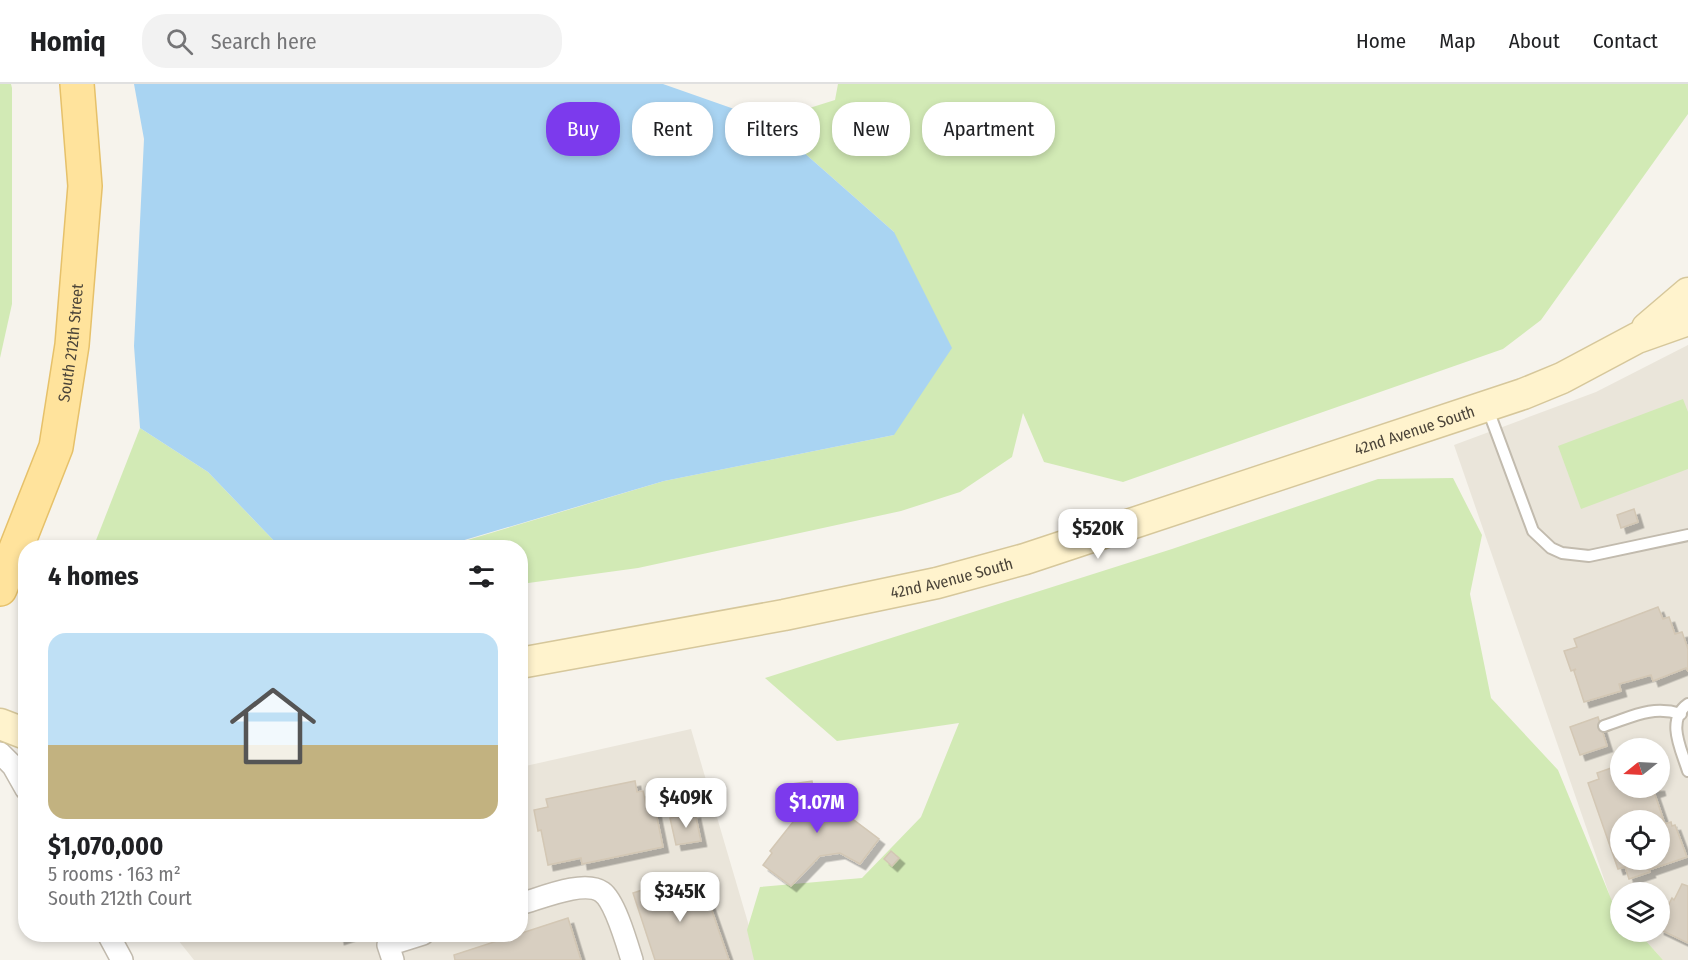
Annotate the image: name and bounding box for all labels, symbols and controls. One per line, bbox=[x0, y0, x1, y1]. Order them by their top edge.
search box bbox=[142, 14, 562, 68]
text: Homiq bbox=[30, 25, 106, 58]
icon: search bbox=[163, 25, 196, 58]
text: Search here bbox=[211, 28, 317, 55]
text: Home bbox=[1356, 28, 1406, 54]
text: Map bbox=[1439, 28, 1476, 54]
text: About bbox=[1509, 28, 1560, 54]
text: Contact bbox=[1593, 28, 1658, 54]
chip: Buy bbox=[546, 102, 620, 156]
chip: Rent bbox=[632, 102, 713, 156]
chip: Filters bbox=[725, 102, 820, 156]
chip: New bbox=[832, 102, 910, 156]
chip: Apartment bbox=[922, 102, 1055, 156]
street label: South 212th Street bbox=[54, 282, 87, 403]
street label: 42nd Avenue South bbox=[1352, 402, 1477, 459]
pin: $520K bbox=[1056, 509, 1140, 560]
text: $520K bbox=[1072, 516, 1124, 540]
street label: 42nd Avenue South bbox=[889, 554, 1015, 603]
icon: filters bbox=[465, 560, 498, 593]
text: 4 homes bbox=[48, 561, 139, 592]
icon: home bbox=[219, 672, 327, 780]
north arrow bbox=[1610, 738, 1670, 798]
map controls bbox=[1610, 738, 1670, 942]
pin: $409K bbox=[644, 778, 728, 829]
pin: $1.07M bbox=[768, 783, 866, 834]
text: $409K bbox=[660, 785, 712, 809]
text: $1.07M bbox=[789, 790, 845, 814]
button: locate bbox=[1610, 810, 1670, 870]
text: $1,070,000 bbox=[48, 831, 163, 862]
text: 5 rooms · 163 m² bbox=[48, 862, 181, 886]
pin: $345K bbox=[638, 872, 722, 923]
text: $345K bbox=[655, 879, 705, 903]
button: layers bbox=[1610, 882, 1670, 942]
text: South 212th Court bbox=[48, 886, 192, 910]

